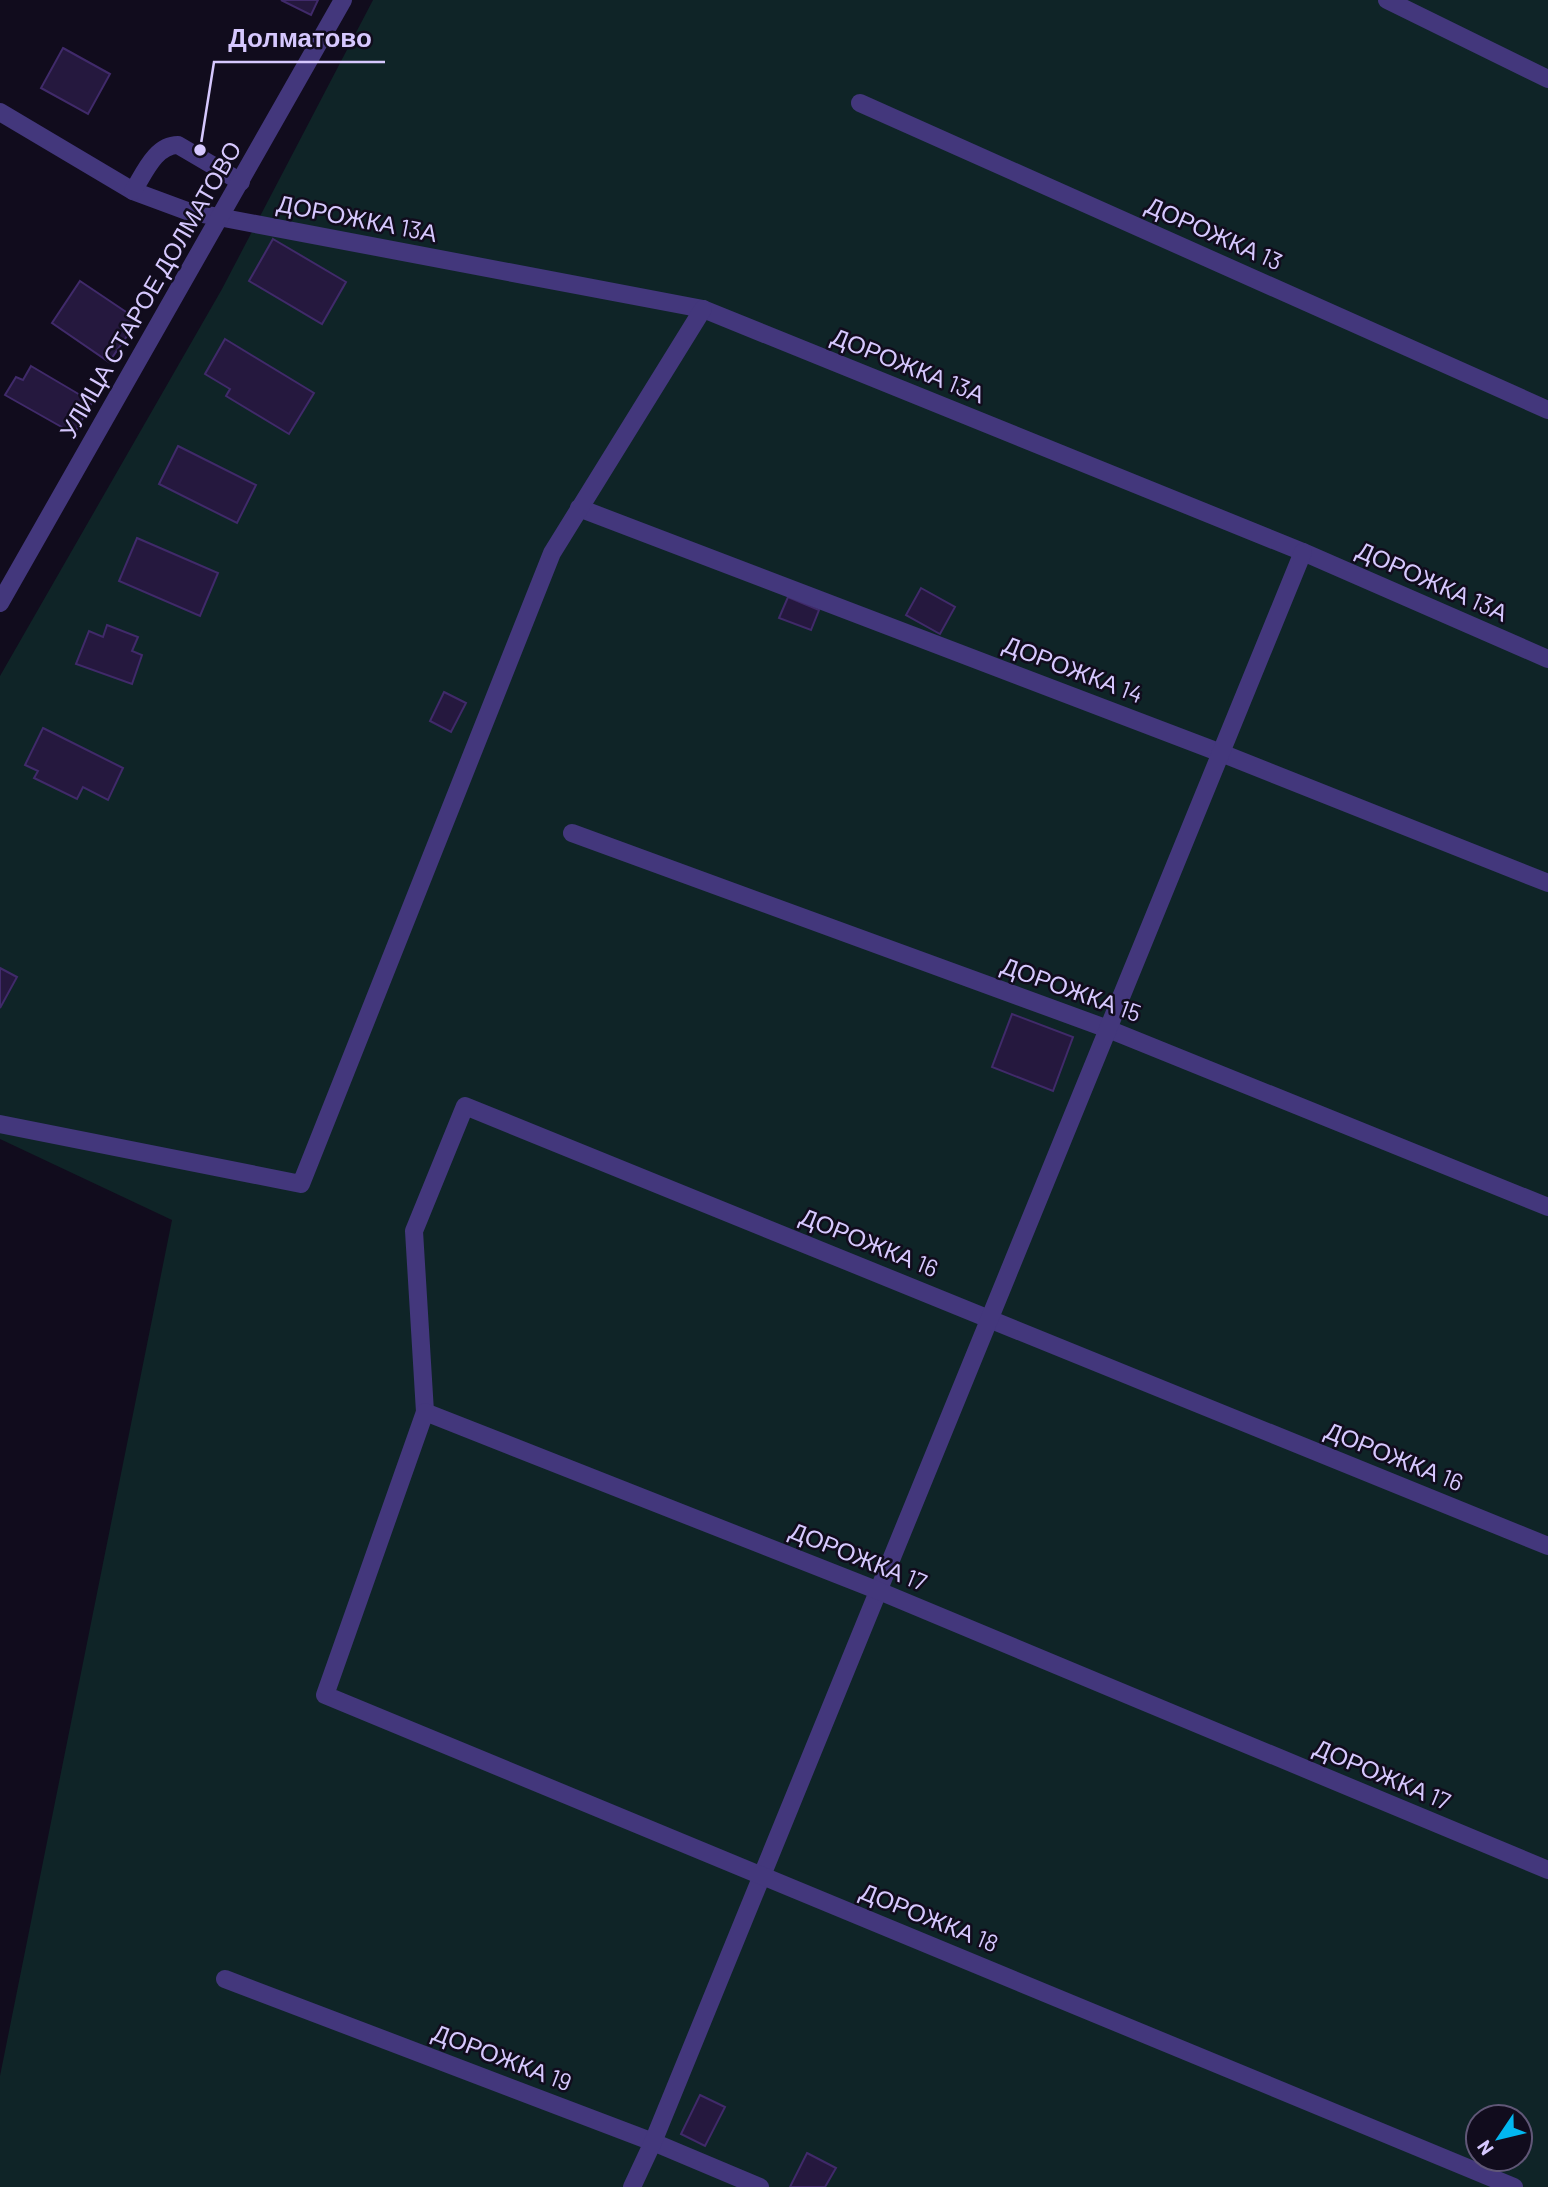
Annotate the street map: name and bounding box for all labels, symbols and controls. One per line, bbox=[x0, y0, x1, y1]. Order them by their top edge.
callout: Долматово bbox=[214, 15, 385, 62]
text: Долматово bbox=[228, 21, 372, 52]
street label: УЛИЦА СТАРОЕ ДОЛМАТОВО bbox=[53, 136, 247, 443]
street label: ДОРОЖКА 13А bbox=[275, 188, 440, 247]
street label: ДОРОЖКА 13 bbox=[1142, 190, 1287, 276]
street label: ДОРОЖКА 13А bbox=[828, 321, 989, 408]
street label: ДОРОЖКА 13А bbox=[1353, 534, 1513, 627]
street label: ДОРОЖКА 14 bbox=[1000, 629, 1147, 708]
street label: ДОРОЖКА 15 bbox=[998, 950, 1145, 1027]
street label: ДОРОЖКА 16 bbox=[796, 1201, 943, 1282]
street label: ДОРОЖКА 16 bbox=[1321, 1415, 1468, 1496]
street label: ДОРОЖКА 17 bbox=[786, 1515, 931, 1596]
street label: ДОРОЖКА 17 bbox=[1310, 1732, 1455, 1815]
street label: ДОРОЖКА 18 bbox=[856, 1876, 1003, 1957]
street label: ДОРОЖКА 19 bbox=[429, 2017, 576, 2096]
north arrow bbox=[1464, 2103, 1534, 2173]
text: N bbox=[1472, 2136, 1498, 2160]

